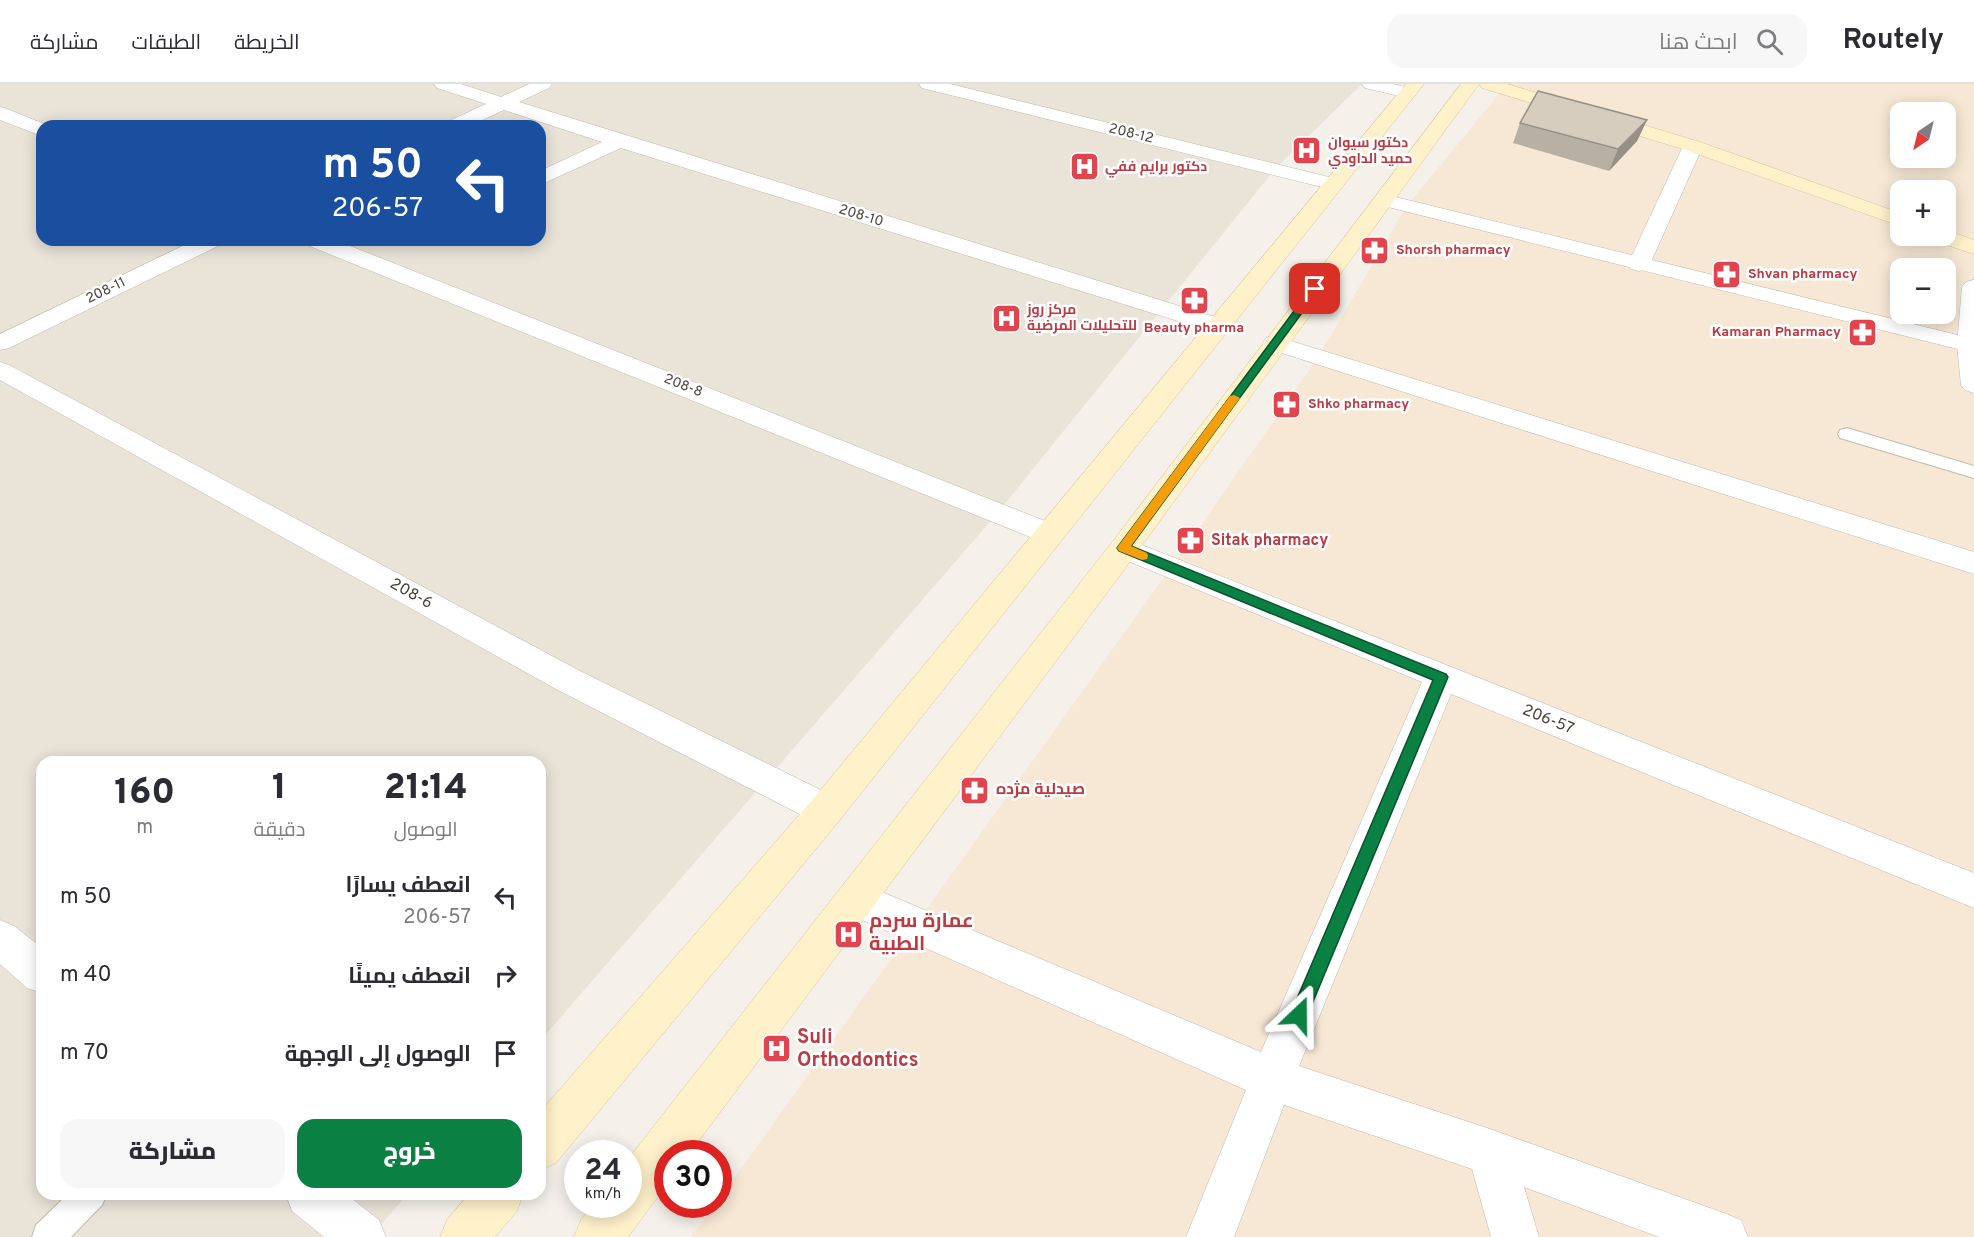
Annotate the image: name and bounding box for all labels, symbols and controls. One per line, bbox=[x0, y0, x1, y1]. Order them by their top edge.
search box bbox=[1387, 14, 1807, 68]
text: Routely bbox=[1843, 23, 1944, 59]
icon: search bbox=[1753, 25, 1786, 58]
text: مشاركة bbox=[30, 30, 99, 57]
text: الطبقات bbox=[132, 30, 201, 57]
text: الخريطة bbox=[234, 30, 300, 57]
text: ابحث هنا bbox=[1659, 30, 1738, 57]
north arrow bbox=[1890, 102, 1956, 168]
map controls bbox=[1890, 102, 1956, 324]
street label: 208-12 bbox=[1107, 120, 1155, 148]
hospital icon: دکتور سیوان حمید الداودي bbox=[1291, 135, 1323, 167]
place label: دکتور سیوان حمید الداودي bbox=[1328, 135, 1412, 169]
text: 50 m bbox=[323, 140, 423, 193]
icon: left bbox=[444, 144, 522, 222]
hospital icon: دكتور برايم ففي bbox=[1068, 151, 1100, 183]
place label: دكتور برايم ففي bbox=[1105, 159, 1207, 178]
button: + bbox=[1890, 180, 1956, 246]
text: 206-57 bbox=[332, 192, 423, 226]
street label: 208-10 bbox=[837, 201, 885, 231]
pharmacy icon: Shorsh pharmacy bbox=[1359, 234, 1391, 266]
place label: Shorsh pharmacy bbox=[1396, 242, 1511, 259]
pharmacy icon: Shvan pharmacy bbox=[1711, 258, 1743, 290]
button: − bbox=[1890, 258, 1956, 324]
pin bbox=[1289, 263, 1340, 314]
place label: Shvan pharmacy bbox=[1748, 266, 1857, 283]
icon: arrive bbox=[1298, 272, 1331, 305]
street label: 208-11 bbox=[83, 274, 129, 308]
pharmacy icon: Beauty pharma bbox=[1178, 285, 1210, 317]
hospital icon: مركز روز للتحليلات المرضية bbox=[990, 302, 1022, 334]
place label: مركز روز للتحليلات المرضية bbox=[1026, 302, 1137, 335]
pharmacy icon: Kamaran Pharmacy bbox=[1846, 316, 1878, 348]
place label: Beauty pharma bbox=[1144, 320, 1244, 337]
place label: Kamaran Pharmacy bbox=[1712, 324, 1841, 341]
street label: 208-8 bbox=[661, 371, 705, 401]
pharmacy icon: Shko pharmacy bbox=[1271, 388, 1303, 420]
place label: Shko pharmacy bbox=[1308, 396, 1409, 413]
pharmacy icon: Sitak pharmacy bbox=[1174, 525, 1206, 557]
place label: Sitak pharmacy bbox=[1211, 531, 1328, 551]
street label: 208-6 bbox=[386, 574, 436, 614]
street label: 206-57 bbox=[1519, 701, 1577, 739]
text: 1 bbox=[272, 766, 287, 812]
text: 21:14 bbox=[384, 766, 468, 812]
text: 160 bbox=[114, 771, 175, 817]
pharmacy icon: صيدلية مژده bbox=[959, 774, 991, 806]
place label: صيدلية مژده bbox=[996, 780, 1085, 800]
text: m bbox=[136, 815, 153, 841]
text: دقيقة bbox=[253, 818, 305, 844]
text: الوصول bbox=[394, 818, 458, 844]
text: انعطف يسارًا bbox=[346, 873, 471, 900]
icon: left bbox=[489, 881, 522, 914]
text: 50 m bbox=[60, 884, 112, 911]
text: 206-57 bbox=[403, 905, 471, 931]
place label: عمارة سردم الطبية bbox=[869, 909, 974, 958]
hospital icon: عمارة سردم الطبية bbox=[832, 918, 864, 950]
icon: right bbox=[489, 959, 522, 992]
text: 40 m bbox=[60, 962, 112, 989]
text: انعطف يمينًا bbox=[348, 964, 471, 991]
position arrow bbox=[1267, 983, 1331, 1047]
place label: Suli Orthodontics bbox=[797, 1025, 919, 1074]
hospital icon: Suli Orthodontics bbox=[760, 1033, 792, 1065]
icon: arrive bbox=[489, 1037, 522, 1070]
text: 70 m bbox=[60, 1040, 109, 1067]
text: الوصول إلى الوجهة bbox=[285, 1042, 471, 1069]
button: مشاركة bbox=[60, 1119, 285, 1188]
button: خروج bbox=[297, 1119, 522, 1188]
speed limit sign: 30 bbox=[654, 1140, 732, 1218]
text: 24 bbox=[584, 1153, 622, 1190]
text: km/h bbox=[585, 1185, 621, 1204]

